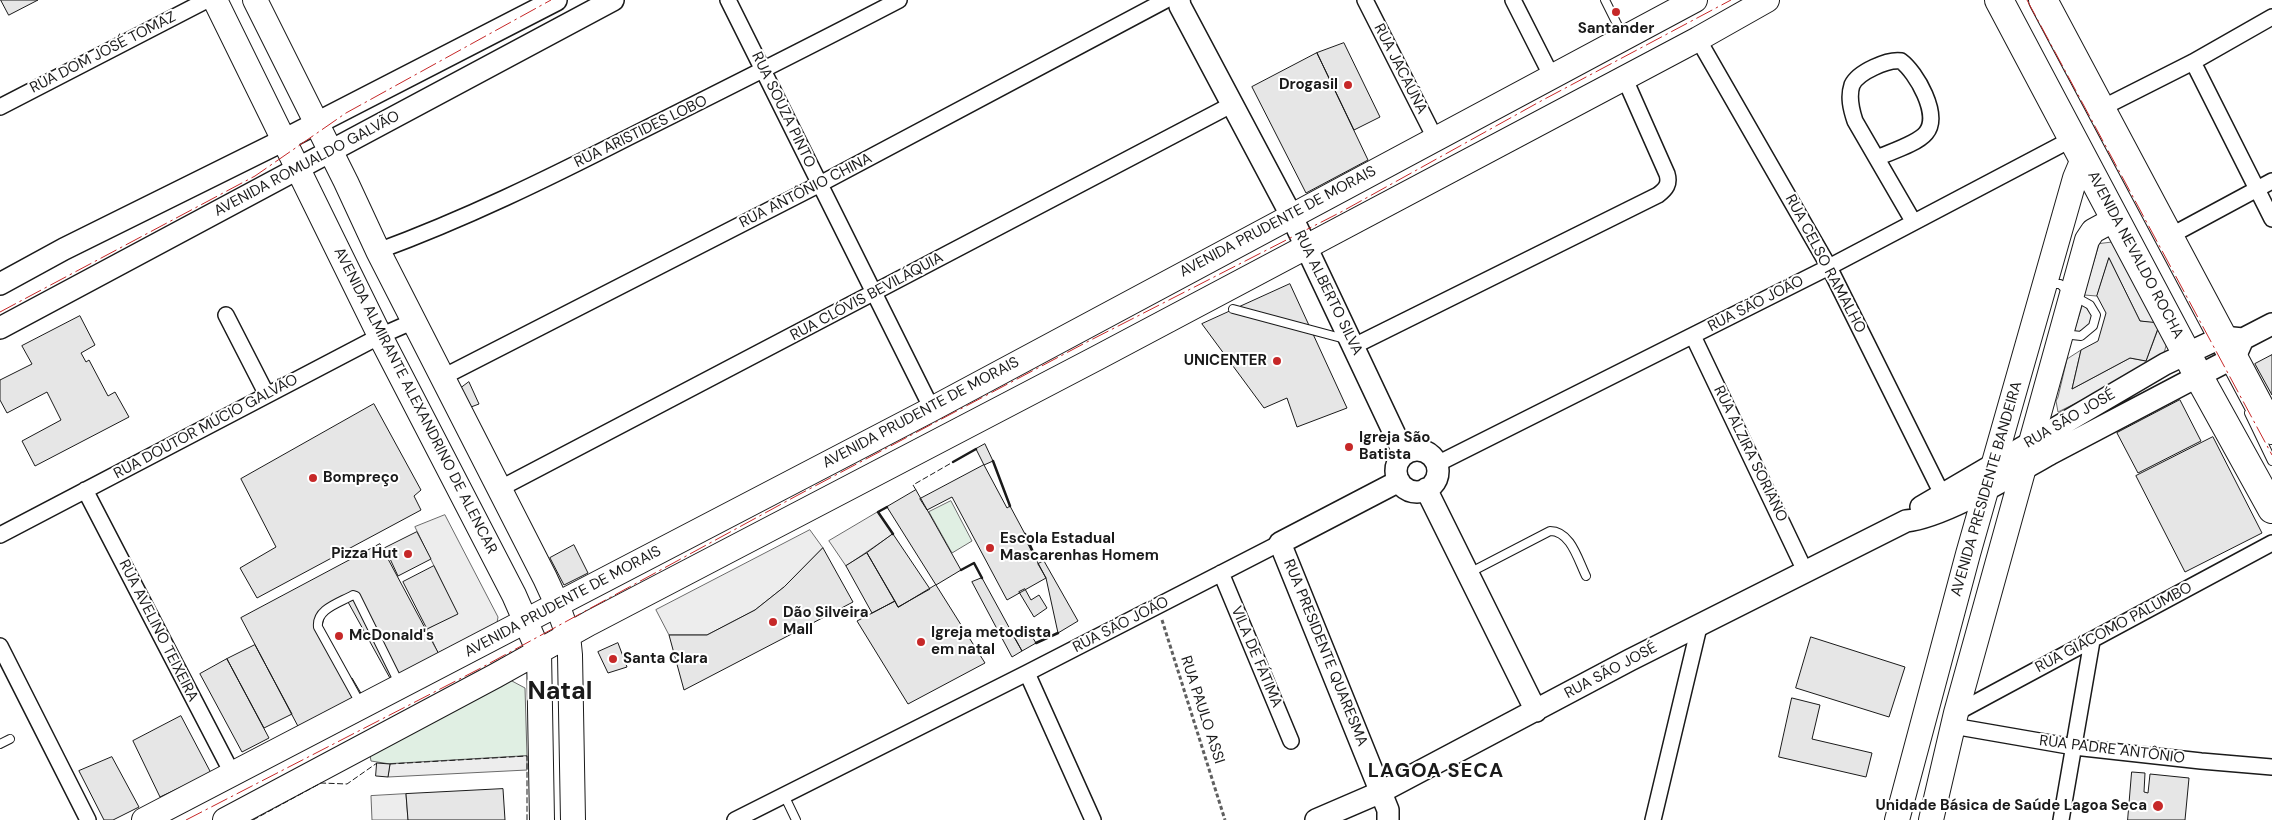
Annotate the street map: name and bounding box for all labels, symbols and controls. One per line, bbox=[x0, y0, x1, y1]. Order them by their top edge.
marker: Santander bbox=[1610, 6, 1622, 18]
street label: RUA DOM JOSÉ TOMAZ bbox=[27, 8, 179, 98]
place label: Santander bbox=[1578, 20, 1654, 38]
street label: RUA JACAÚNA bbox=[1370, 21, 1430, 117]
street label: RUA SOUZA PINTO bbox=[747, 49, 819, 171]
place label: Drogasil bbox=[1279, 76, 1338, 94]
marker: Drogasil bbox=[1342, 79, 1354, 91]
street label: RUA ARISTIDES LOBO bbox=[572, 92, 710, 172]
street label: AVENIDA ROMUALDO GALVÃO bbox=[211, 107, 403, 221]
street label: RUA ANTÔNIO CHINA bbox=[737, 150, 875, 232]
street label: AVENIDA PRUDENTE DE MORAIS bbox=[1177, 162, 1379, 282]
street label: AVENIDA NEVALDO ROCHA bbox=[2083, 168, 2187, 342]
street label: RUA CELSO RAMALHO bbox=[1781, 192, 1869, 336]
street label: RUA ALBERTO SILVA bbox=[1290, 228, 1366, 358]
street label: AVENIDA ALMIRANTE ALEXANDRINO DE ALENCAR bbox=[329, 245, 501, 557]
street label: RUA CLÓVIS BEVILÁQUIA bbox=[787, 249, 947, 345]
street label: RUA SÃO JOÃO bbox=[1705, 272, 1807, 336]
place label: UNICENTER bbox=[1184, 352, 1267, 370]
street label: AVENIDA PRUDENTE DE MORAIS bbox=[820, 353, 1022, 473]
marker: UNICENTER bbox=[1271, 355, 1283, 367]
street label: RUA DOUTOR MÚCIO GALVÃO bbox=[111, 371, 301, 483]
street label: AVENIDA PRESIDENTE BANDEIRA bbox=[1948, 379, 2026, 599]
street label: RUA ALZIRA SORIANO bbox=[1709, 383, 1791, 525]
street label: RUA SÃO JOSÉ bbox=[2021, 386, 2119, 452]
place label: Igreja São Batista bbox=[1359, 429, 1430, 464]
marker: Igreja São Batista bbox=[1343, 441, 1355, 453]
place label: Bompreço bbox=[323, 469, 399, 487]
marker: Bompreço bbox=[307, 472, 319, 484]
place label: Escola Estadual Mascarenhas Homem bbox=[1000, 530, 1159, 565]
street label: AVENIDA PRUDENTE DE MORAIS bbox=[462, 542, 664, 662]
marker: Escola Estadual Mascarenhas Homem bbox=[984, 542, 996, 554]
place label: Pizza Hut bbox=[331, 545, 398, 563]
marker: Pizza Hut bbox=[402, 548, 414, 560]
street label: RUA AVELINO TEIXEIRA bbox=[114, 557, 202, 705]
street label: RUA PRESIDENTE QUARESMA bbox=[1279, 557, 1371, 749]
street label: RUA GIÁCOMO PALUMBO bbox=[2033, 579, 2195, 677]
street label: RUA SÃO JOÃO bbox=[1070, 593, 1172, 657]
place label: Dão Silveira Mall bbox=[783, 604, 868, 639]
street label: VILA DE FÁTIMA bbox=[1227, 604, 1285, 710]
marker: Dão Silveira Mall bbox=[767, 616, 779, 628]
place label: Igreja metodista em natal bbox=[931, 624, 1051, 659]
place label: McDonald's bbox=[349, 627, 434, 645]
marker: McDonald's bbox=[333, 630, 345, 642]
marker: Igreja metodista em natal bbox=[915, 636, 927, 648]
street label: RUA SÃO JOSÉ bbox=[1562, 639, 1660, 703]
place label: Santa Clara bbox=[623, 650, 708, 668]
marker: Santa Clara bbox=[607, 653, 619, 665]
street label: RUA PAULO ASSI bbox=[1176, 654, 1228, 766]
district label: Natal bbox=[528, 677, 592, 707]
street label: RUA PADRE ANTÔNIO bbox=[2038, 732, 2186, 768]
district label: LAGOA SECA bbox=[1367, 760, 1505, 784]
place label: Unidade Básica de Saúde Lagoa Seca bbox=[1875, 797, 2147, 815]
marker: Unidade Básica de Saúde Lagoa Seca bbox=[2151, 799, 2165, 813]

